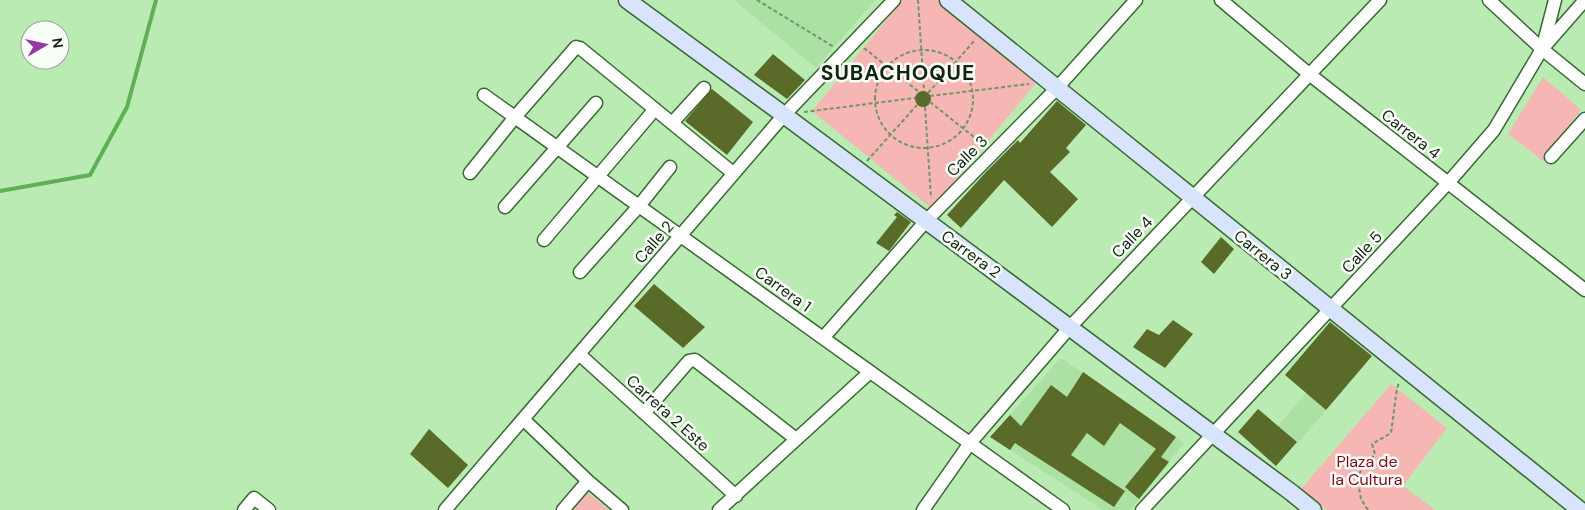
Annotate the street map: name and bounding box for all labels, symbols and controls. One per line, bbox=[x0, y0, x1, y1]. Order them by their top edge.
north arrow bbox=[20, 20, 70, 70]
text: N bbox=[48, 37, 68, 49]
district label: SUBACHOQUE bbox=[821, 59, 975, 87]
street label: Carrera 4 bbox=[1377, 104, 1445, 164]
street label: Calle 3 bbox=[942, 131, 992, 181]
street label: Calle 4 bbox=[1107, 211, 1157, 262]
street label: Calle 2 bbox=[630, 216, 678, 268]
street label: Carrera 2 bbox=[937, 225, 1005, 283]
street label: Carrera 3 bbox=[1230, 225, 1296, 285]
street label: Calle 5 bbox=[1337, 226, 1387, 278]
street label: Carrera 1 bbox=[751, 261, 815, 317]
street label: Carrera 2 Este bbox=[622, 370, 714, 456]
park label: Plaza de la Cultura bbox=[1332, 451, 1402, 490]

